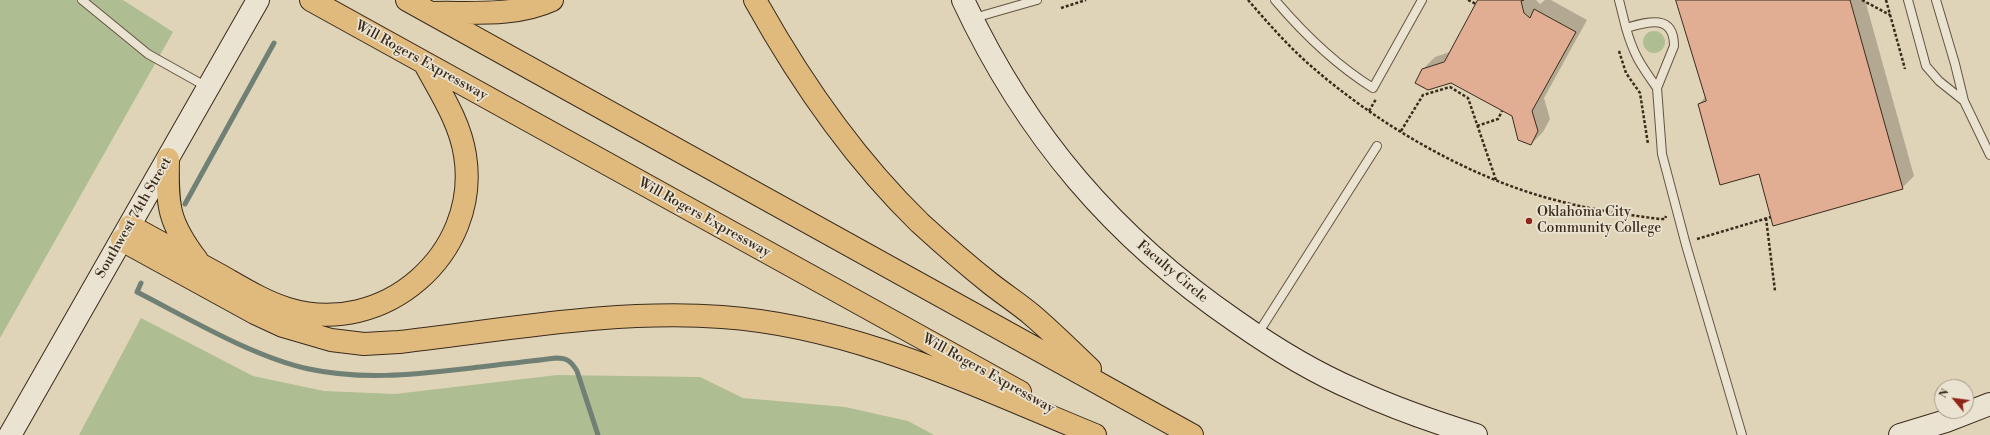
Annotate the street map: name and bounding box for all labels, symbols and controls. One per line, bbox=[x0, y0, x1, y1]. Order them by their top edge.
street label: Will Rogers Expressway bbox=[352, 18, 490, 104]
street label: Southwest 74th Street bbox=[92, 154, 176, 282]
street label: Will Rogers Expressway bbox=[635, 175, 773, 261]
place label: Oklahoma City Community College bbox=[1537, 205, 1661, 238]
marker: Oklahoma City Community College bbox=[1524, 216, 1534, 226]
street label: Faculty Circle bbox=[1133, 237, 1211, 307]
street label: Will Rogers Expressway bbox=[919, 331, 1057, 417]
north arrow bbox=[1934, 379, 1974, 419]
text: N bbox=[1936, 386, 1953, 401]

